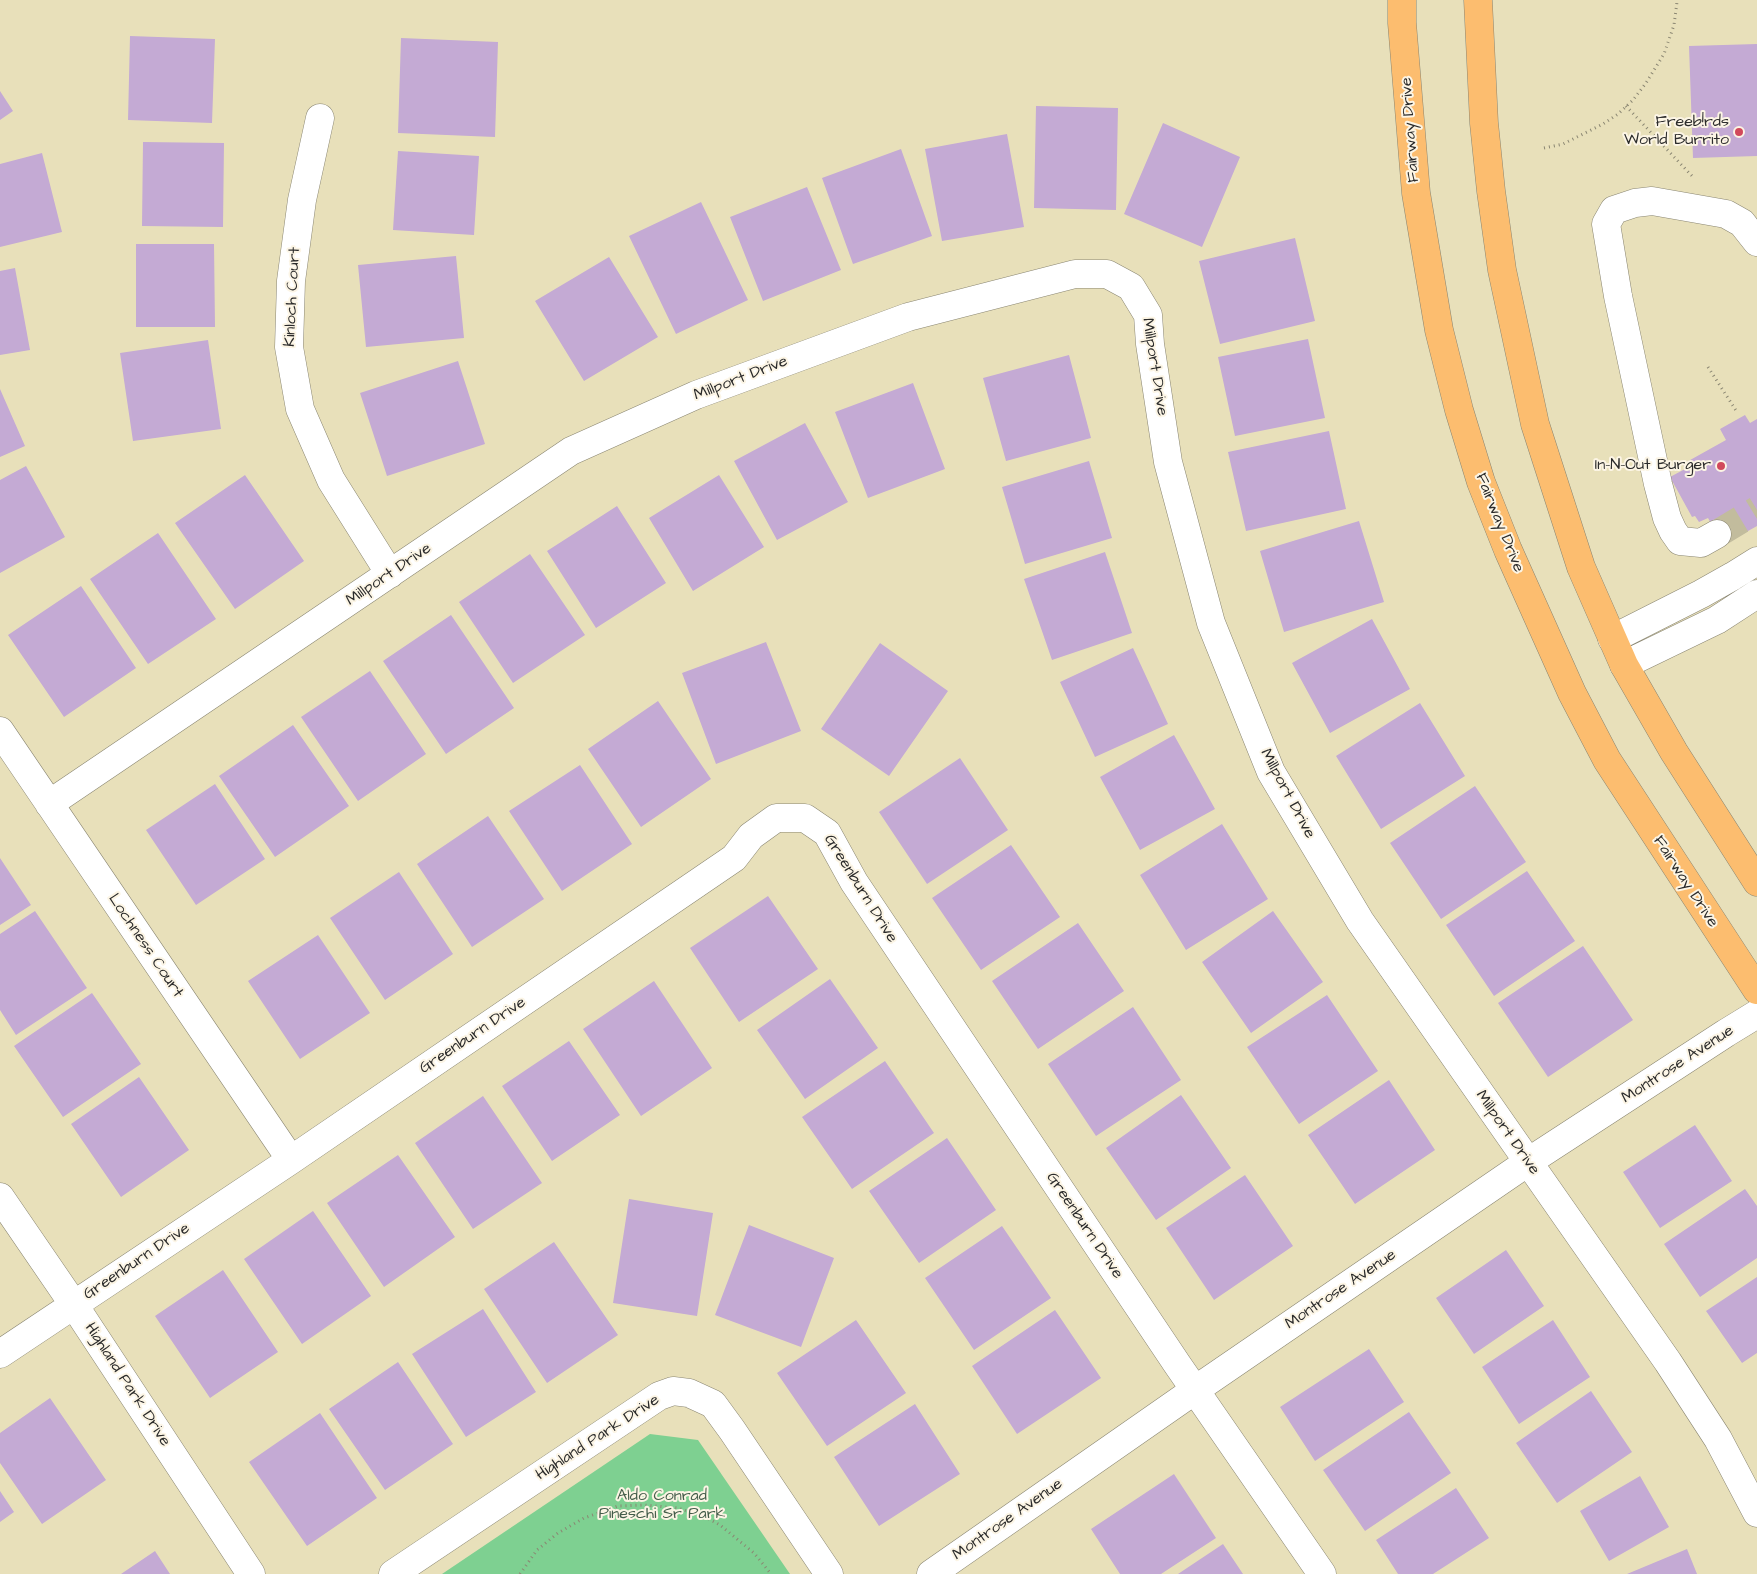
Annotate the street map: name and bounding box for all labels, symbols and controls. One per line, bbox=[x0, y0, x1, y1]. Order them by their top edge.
street label: Fairway Drive bbox=[1398, 77, 1424, 183]
place label: Freeb!rds World Burrito bbox=[1624, 113, 1729, 151]
marker: Freeb!rds World Burrito bbox=[1733, 126, 1745, 138]
street label: Kinloch Court bbox=[281, 247, 305, 347]
street label: Millport Drive bbox=[1137, 317, 1171, 417]
street label: Millport Drive bbox=[691, 352, 791, 406]
place label: In-N-Out Burger bbox=[1595, 456, 1711, 476]
marker: In-N-Out Burger bbox=[1715, 460, 1727, 472]
street label: Fairway Drive bbox=[1470, 471, 1528, 575]
street label: Millport Drive bbox=[343, 539, 435, 611]
street label: Millport Drive bbox=[1255, 746, 1319, 842]
street label: Greenburn Drive bbox=[819, 831, 901, 947]
street label: Fairway Drive bbox=[1648, 833, 1722, 931]
street label: Lochness Court bbox=[103, 890, 187, 1002]
street label: Greenburn Drive bbox=[416, 993, 530, 1079]
street label: Montrose Avenue bbox=[1618, 1022, 1738, 1108]
street label: Millport Drive bbox=[1471, 1087, 1543, 1179]
street label: Greenburn Drive bbox=[1041, 1169, 1127, 1283]
street label: Greenburn Drive bbox=[80, 1219, 194, 1305]
street label: Montrose Avenue bbox=[1282, 1246, 1400, 1334]
street label: Highland Park Drive bbox=[80, 1320, 174, 1450]
street label: Highland Park Drive bbox=[533, 1391, 663, 1485]
street label: Montrose Avenue bbox=[949, 1475, 1067, 1565]
park label: Aldo Conrad Pineschi Sr Park bbox=[599, 1487, 725, 1525]

